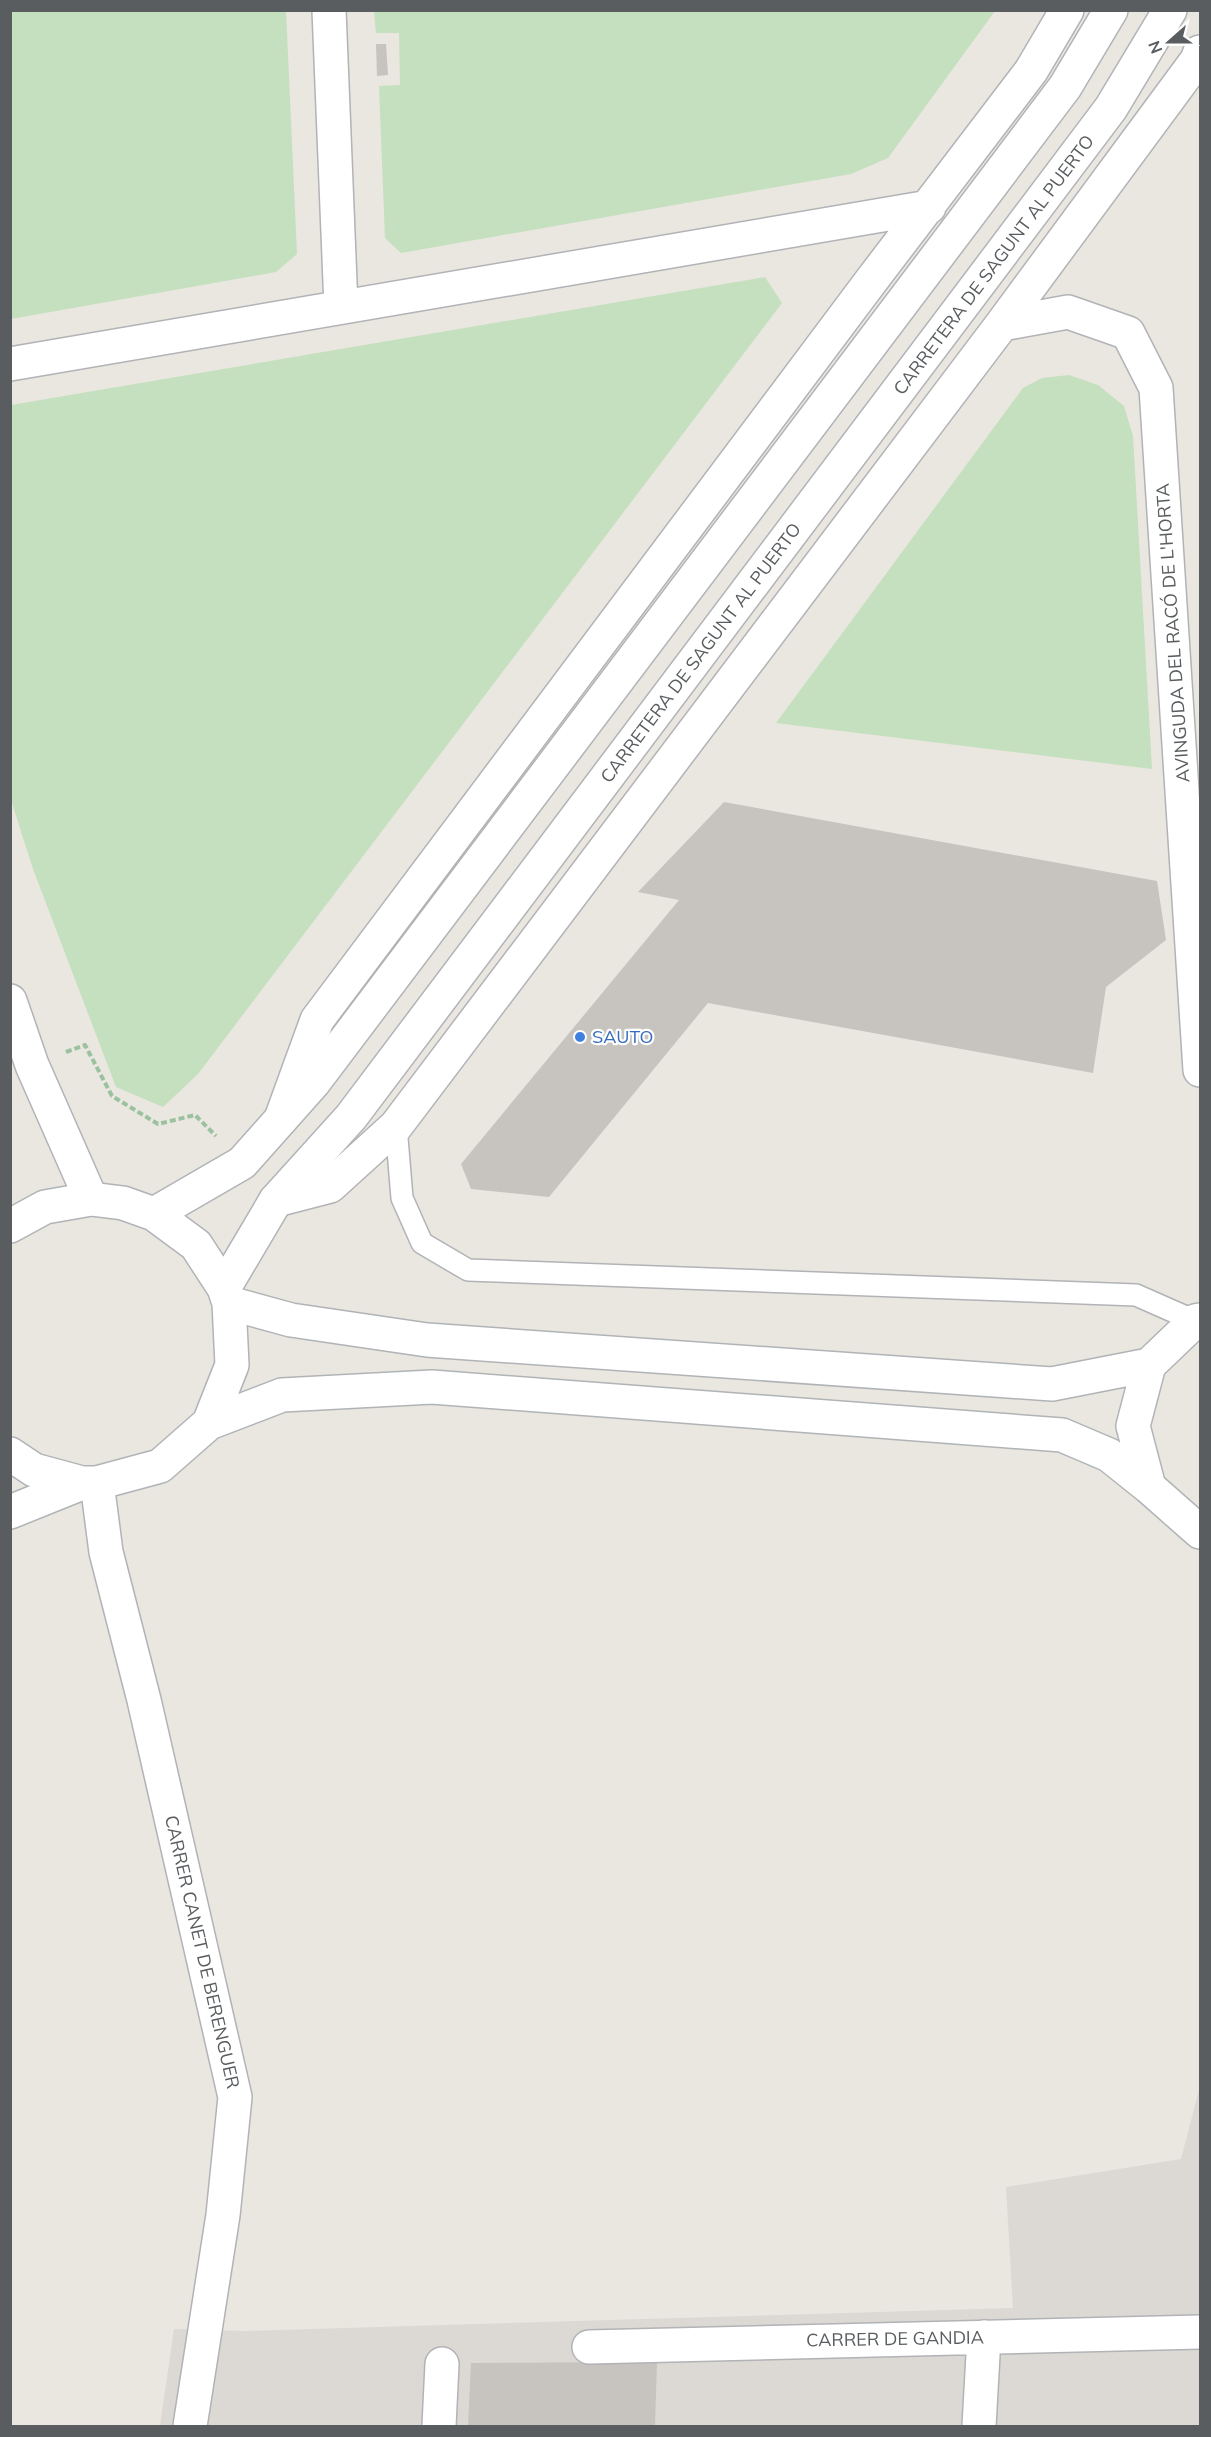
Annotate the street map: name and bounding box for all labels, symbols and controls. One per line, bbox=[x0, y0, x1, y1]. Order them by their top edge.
north arrow bbox=[1139, 12, 1199, 72]
text: N bbox=[1143, 38, 1166, 57]
street label: CARRETERA DE SAGUNT AL PUERTO bbox=[888, 130, 1099, 399]
street label: AVINGUDA DEL RACÓ DE L'HORTA bbox=[1151, 483, 1194, 783]
street label: CARRETERA DE SAGUNT AL PUERTO bbox=[595, 518, 806, 787]
place label: SAUTO bbox=[592, 1025, 653, 1048]
marker: SAUTO bbox=[573, 1030, 587, 1044]
street label: CARRER CANET DE BERENGUER bbox=[160, 1813, 245, 2091]
street label: CARRER DE GANDIA bbox=[806, 2325, 984, 2352]

